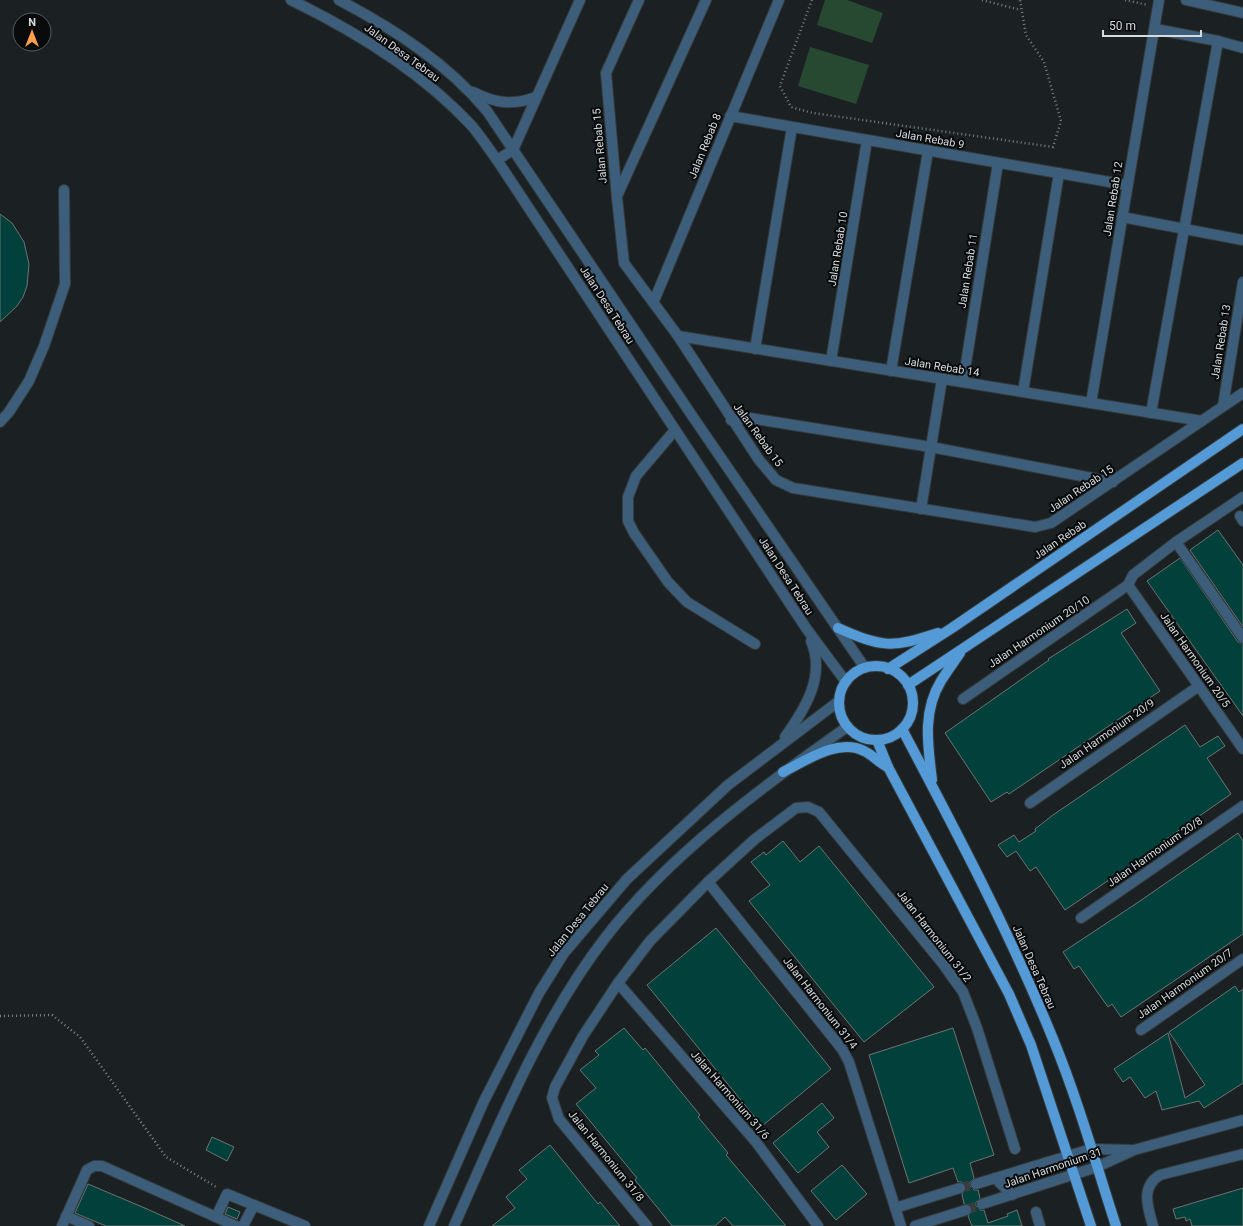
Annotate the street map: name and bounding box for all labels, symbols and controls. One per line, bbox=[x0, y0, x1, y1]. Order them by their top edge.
north arrow bbox=[12, 12, 52, 52]
scale bar bbox=[1103, 12, 1201, 38]
text: N bbox=[28, 16, 36, 29]
text: 50 m bbox=[1109, 19, 1136, 33]
street label: Jalan Desa Tebrau bbox=[362, 21, 442, 85]
street label: Jalan Rebab 15 bbox=[590, 108, 610, 184]
street label: Jalan Rebab 8 bbox=[686, 111, 724, 181]
street label: Jalan Rebab 9 bbox=[895, 127, 965, 151]
street label: Jalan Rebab 12 bbox=[1101, 161, 1125, 237]
street label: Jalan Rebab 10 bbox=[826, 211, 850, 287]
street label: Jalan Rebab 11 bbox=[956, 233, 980, 309]
street label: Jalan Desa Tebrau bbox=[577, 264, 637, 346]
street label: Jalan Rebab 13 bbox=[1209, 304, 1233, 380]
street label: Jalan Rebab 14 bbox=[904, 355, 980, 379]
street label: Jalan Rebab 15 bbox=[731, 401, 785, 469]
street label: Jalan Rebab 15 bbox=[1046, 462, 1116, 516]
street label: Jalan Rebab bbox=[1031, 518, 1089, 562]
street label: Jalan Desa Tebrau bbox=[756, 535, 816, 617]
street label: Jalan Harmonium 20/10 bbox=[986, 593, 1092, 671]
street label: Jalan Harmonium 20/5 bbox=[1157, 610, 1233, 710]
street label: Jalan Harmonium 20/9 bbox=[1057, 696, 1157, 772]
street label: Jalan Harmonium 20/8 bbox=[1105, 814, 1205, 890]
street label: Jalan Desa Tebrau bbox=[545, 881, 611, 959]
street label: Jalan Harmonium 31/2 bbox=[894, 887, 974, 985]
street label: Jalan Desa Tebrau bbox=[1010, 923, 1058, 1011]
street label: Jalan Harmonium 20/7 bbox=[1135, 946, 1235, 1022]
street label: Jalan Harmonium 31/4 bbox=[780, 954, 860, 1052]
street label: Jalan Harmonium 31/6 bbox=[688, 1048, 772, 1142]
street label: Jalan Harmonium 31/8 bbox=[565, 1108, 647, 1204]
street label: Jalan Harmonium 31 bbox=[1002, 1145, 1104, 1191]

